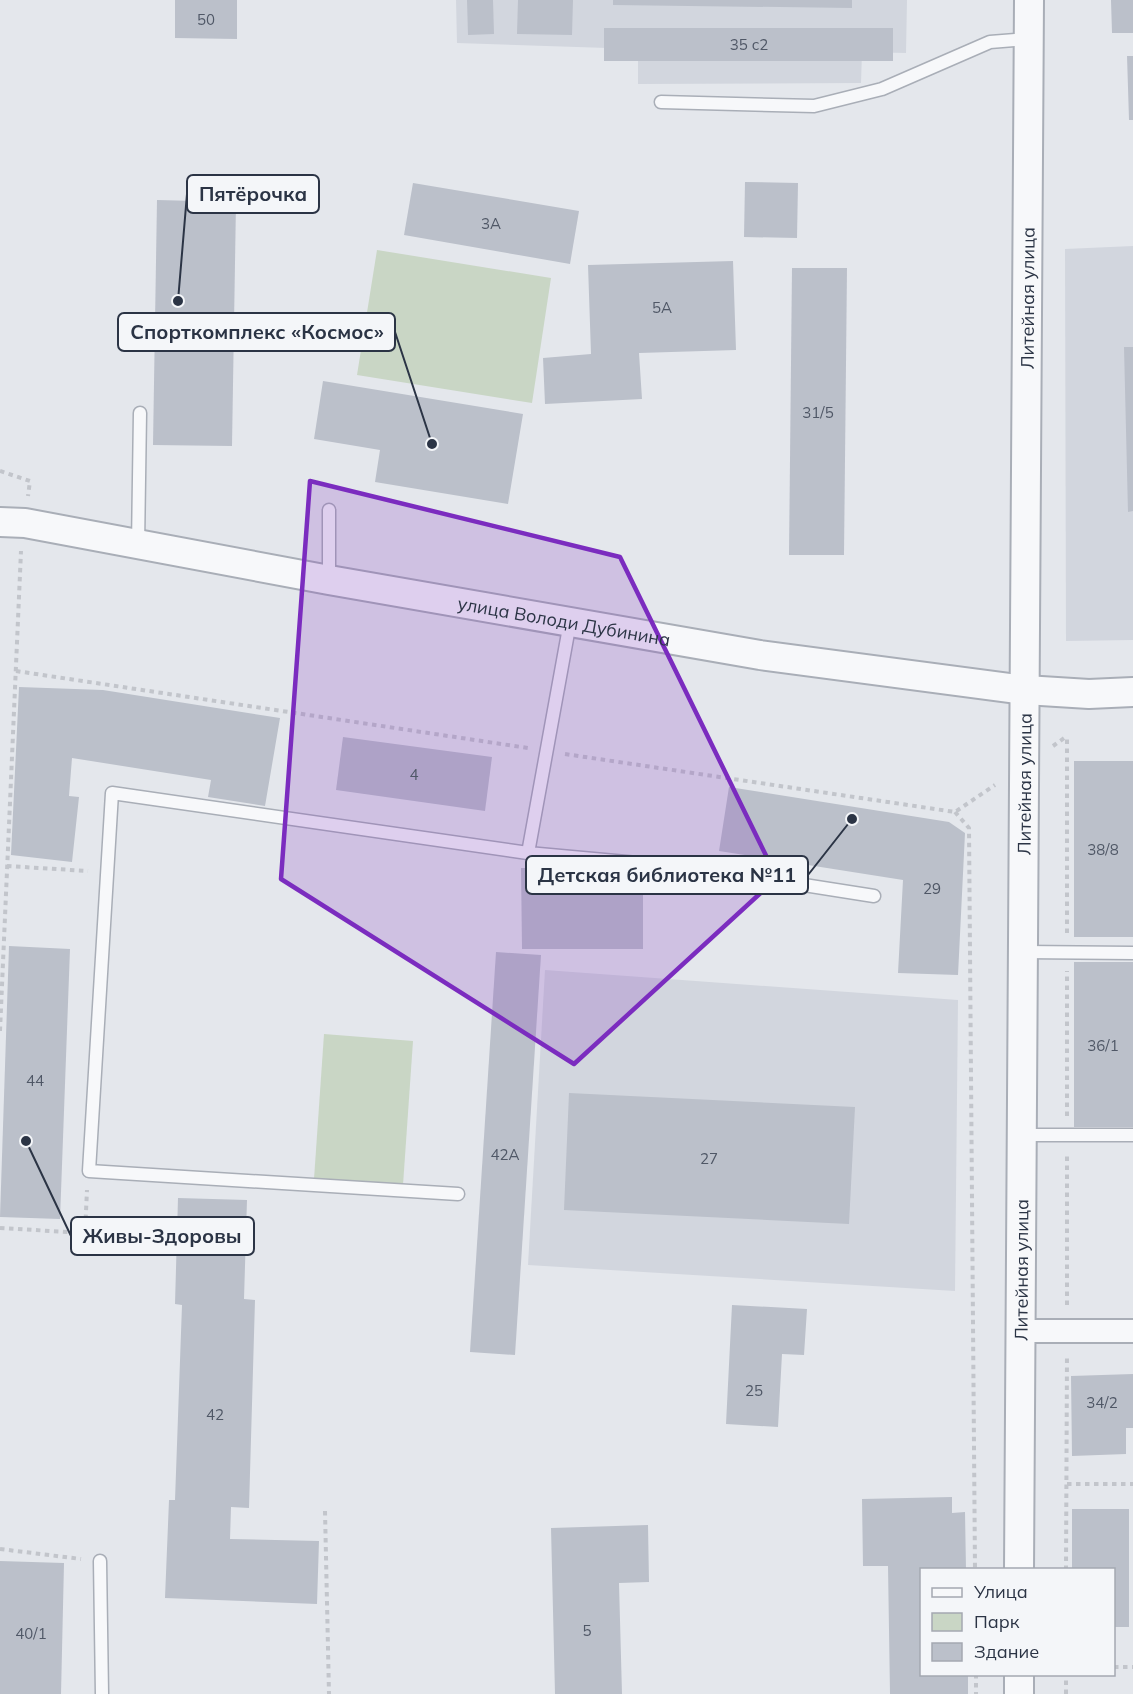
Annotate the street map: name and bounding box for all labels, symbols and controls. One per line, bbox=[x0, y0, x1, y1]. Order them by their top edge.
house number: 50 bbox=[197, 10, 215, 29]
house number: 35 с2 bbox=[730, 35, 768, 54]
callout: Пятёрочка bbox=[187, 175, 319, 213]
text: Пятёрочка bbox=[199, 181, 307, 206]
house number: 3А bbox=[481, 214, 501, 233]
street label: Литейная улица bbox=[1015, 227, 1039, 369]
house number: 5А bbox=[652, 298, 672, 317]
callout: Спорткомплекс «Космос» bbox=[118, 313, 395, 351]
text: Спорткомплекс «Космос» bbox=[130, 319, 384, 344]
house number: 31/5 bbox=[802, 403, 834, 422]
street label: улица Володи Дубинина bbox=[456, 591, 672, 651]
street label: Литейная улица bbox=[1012, 713, 1036, 855]
house number: 4 bbox=[409, 765, 419, 784]
house number: 38/8 bbox=[1087, 840, 1119, 859]
callout: Детская библиотека №11 bbox=[526, 856, 808, 894]
text: Детская библиотека №11 bbox=[538, 862, 796, 887]
house number: 29 bbox=[923, 879, 941, 898]
house number: 36/1 bbox=[1087, 1036, 1119, 1055]
house number: 44 bbox=[26, 1071, 44, 1090]
house number: 42А bbox=[490, 1145, 520, 1164]
house number: 27 bbox=[700, 1149, 718, 1168]
street label: Литейная улица bbox=[1009, 1199, 1033, 1341]
callout: Живы-Здоровы bbox=[71, 1217, 254, 1255]
text: Живы-Здоровы bbox=[82, 1223, 242, 1248]
house number: 25 bbox=[745, 1381, 763, 1400]
house number: 34/2 bbox=[1086, 1393, 1118, 1412]
house number: 42 bbox=[206, 1405, 224, 1424]
legend bbox=[920, 1568, 1115, 1676]
text: Улица bbox=[973, 1580, 1028, 1603]
text: Парк bbox=[974, 1610, 1020, 1633]
house number: 5 bbox=[582, 1621, 592, 1640]
house number: 40/1 bbox=[15, 1624, 47, 1643]
text: Здание bbox=[974, 1640, 1039, 1663]

